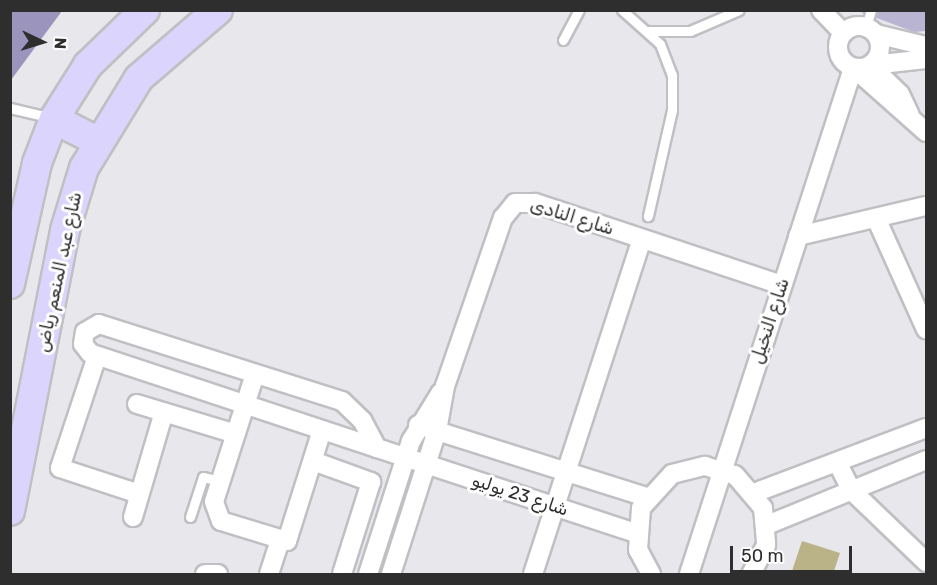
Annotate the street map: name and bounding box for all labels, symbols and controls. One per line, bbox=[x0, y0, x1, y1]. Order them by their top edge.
north arrow bbox=[12, 12, 72, 72]
text: N bbox=[51, 37, 70, 50]
street label: شارع عبد المنعم رياض bbox=[31, 190, 87, 354]
street label: شارع النادى bbox=[528, 194, 616, 240]
street label: شارع النخيل bbox=[746, 275, 794, 367]
street label: شارع 23 يوليو bbox=[469, 469, 571, 521]
scale bar bbox=[733, 534, 854, 572]
text: 50 m bbox=[741, 545, 784, 567]

